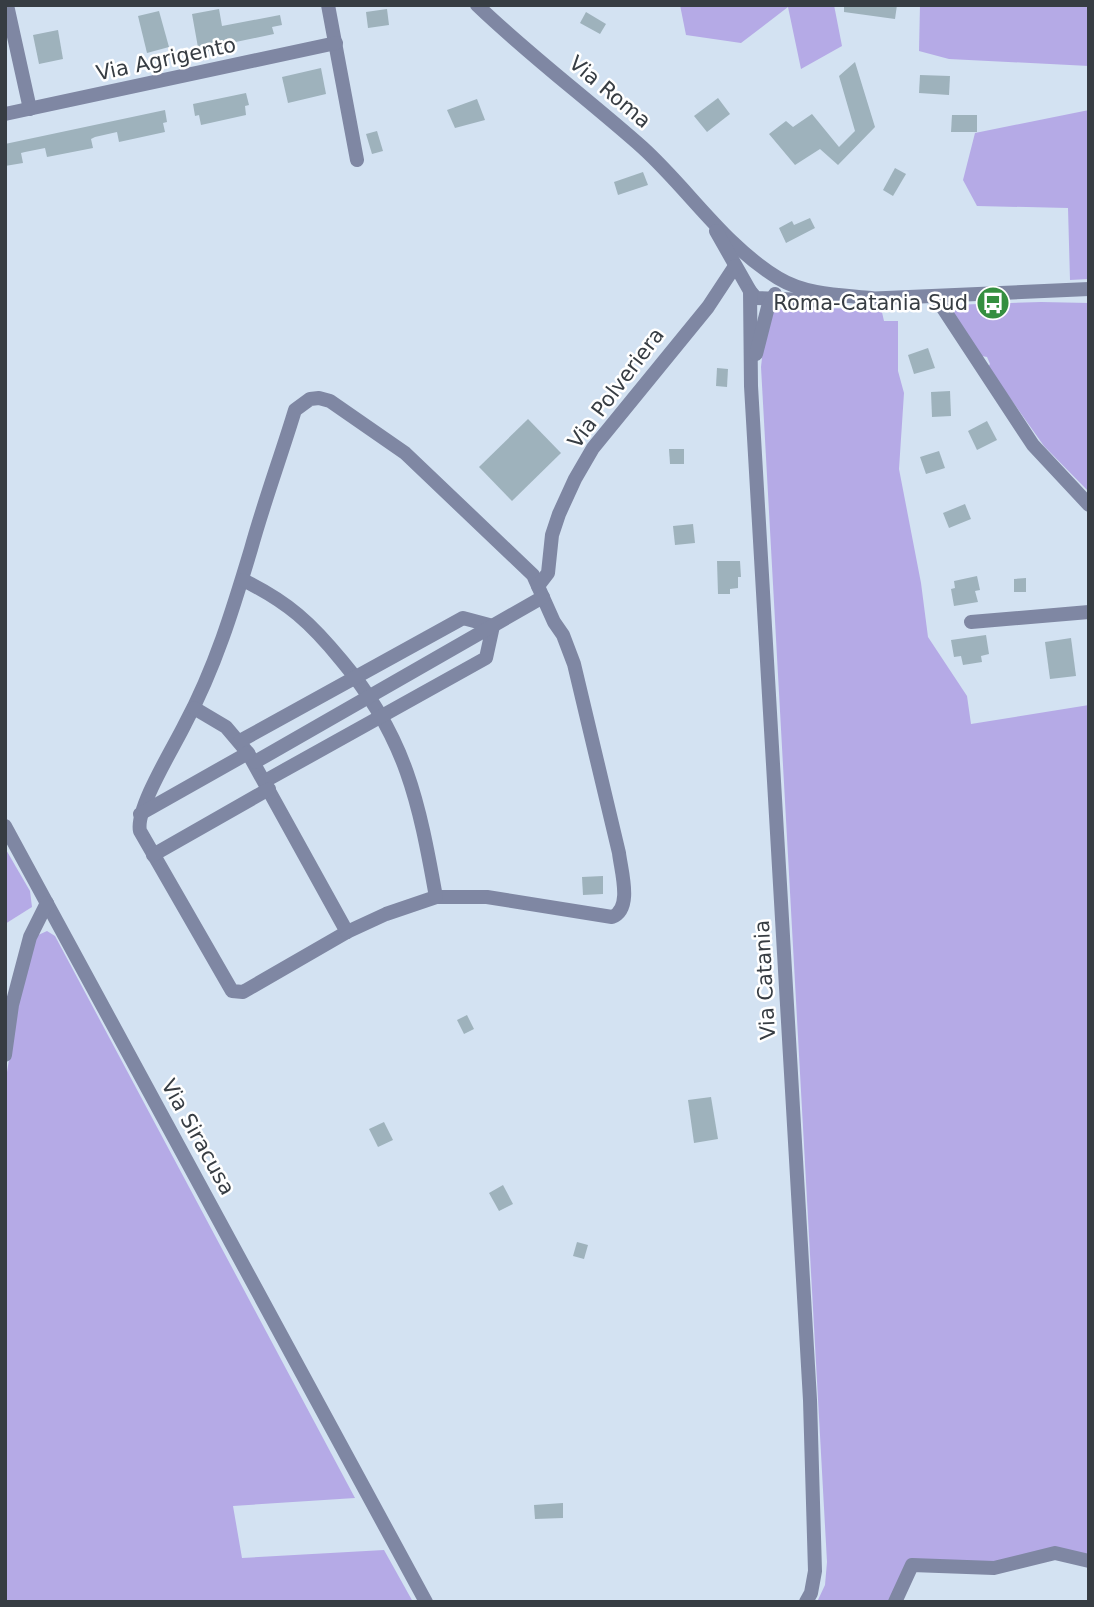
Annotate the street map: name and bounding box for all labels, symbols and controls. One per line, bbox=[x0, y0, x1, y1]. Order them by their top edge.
street label: Via Agrigento bbox=[94, 32, 238, 86]
street label: Via Roma bbox=[564, 51, 656, 133]
bus stop icon: Roma-Catania Sud bbox=[974, 284, 1012, 322]
place label: Roma-Catania Sud bbox=[773, 291, 968, 315]
street label: Via Polveriera bbox=[563, 323, 669, 453]
street label: Via Catania bbox=[750, 919, 780, 1041]
street label: Via Siracusa bbox=[156, 1075, 240, 1199]

